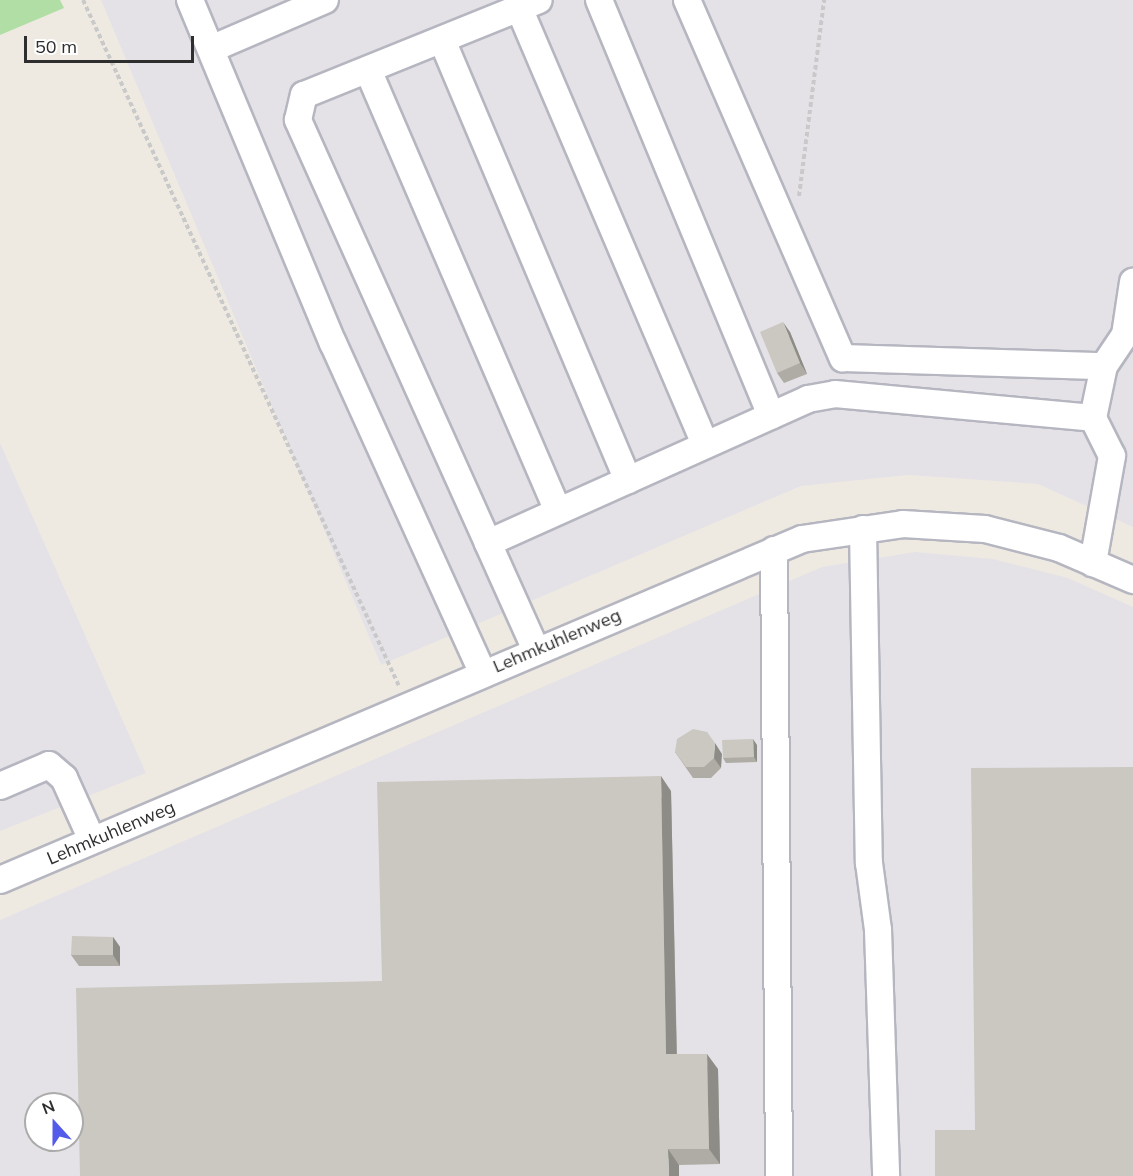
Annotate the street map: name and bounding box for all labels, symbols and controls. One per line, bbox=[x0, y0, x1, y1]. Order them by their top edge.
scale bar bbox=[27, 24, 196, 62]
text: 50 m bbox=[35, 35, 77, 58]
street label: Lehmkuhlenweg bbox=[490, 604, 624, 678]
street label: Lehmkuhlenweg bbox=[44, 796, 178, 870]
north arrow bbox=[24, 1092, 84, 1152]
text: N bbox=[39, 1096, 57, 1119]

